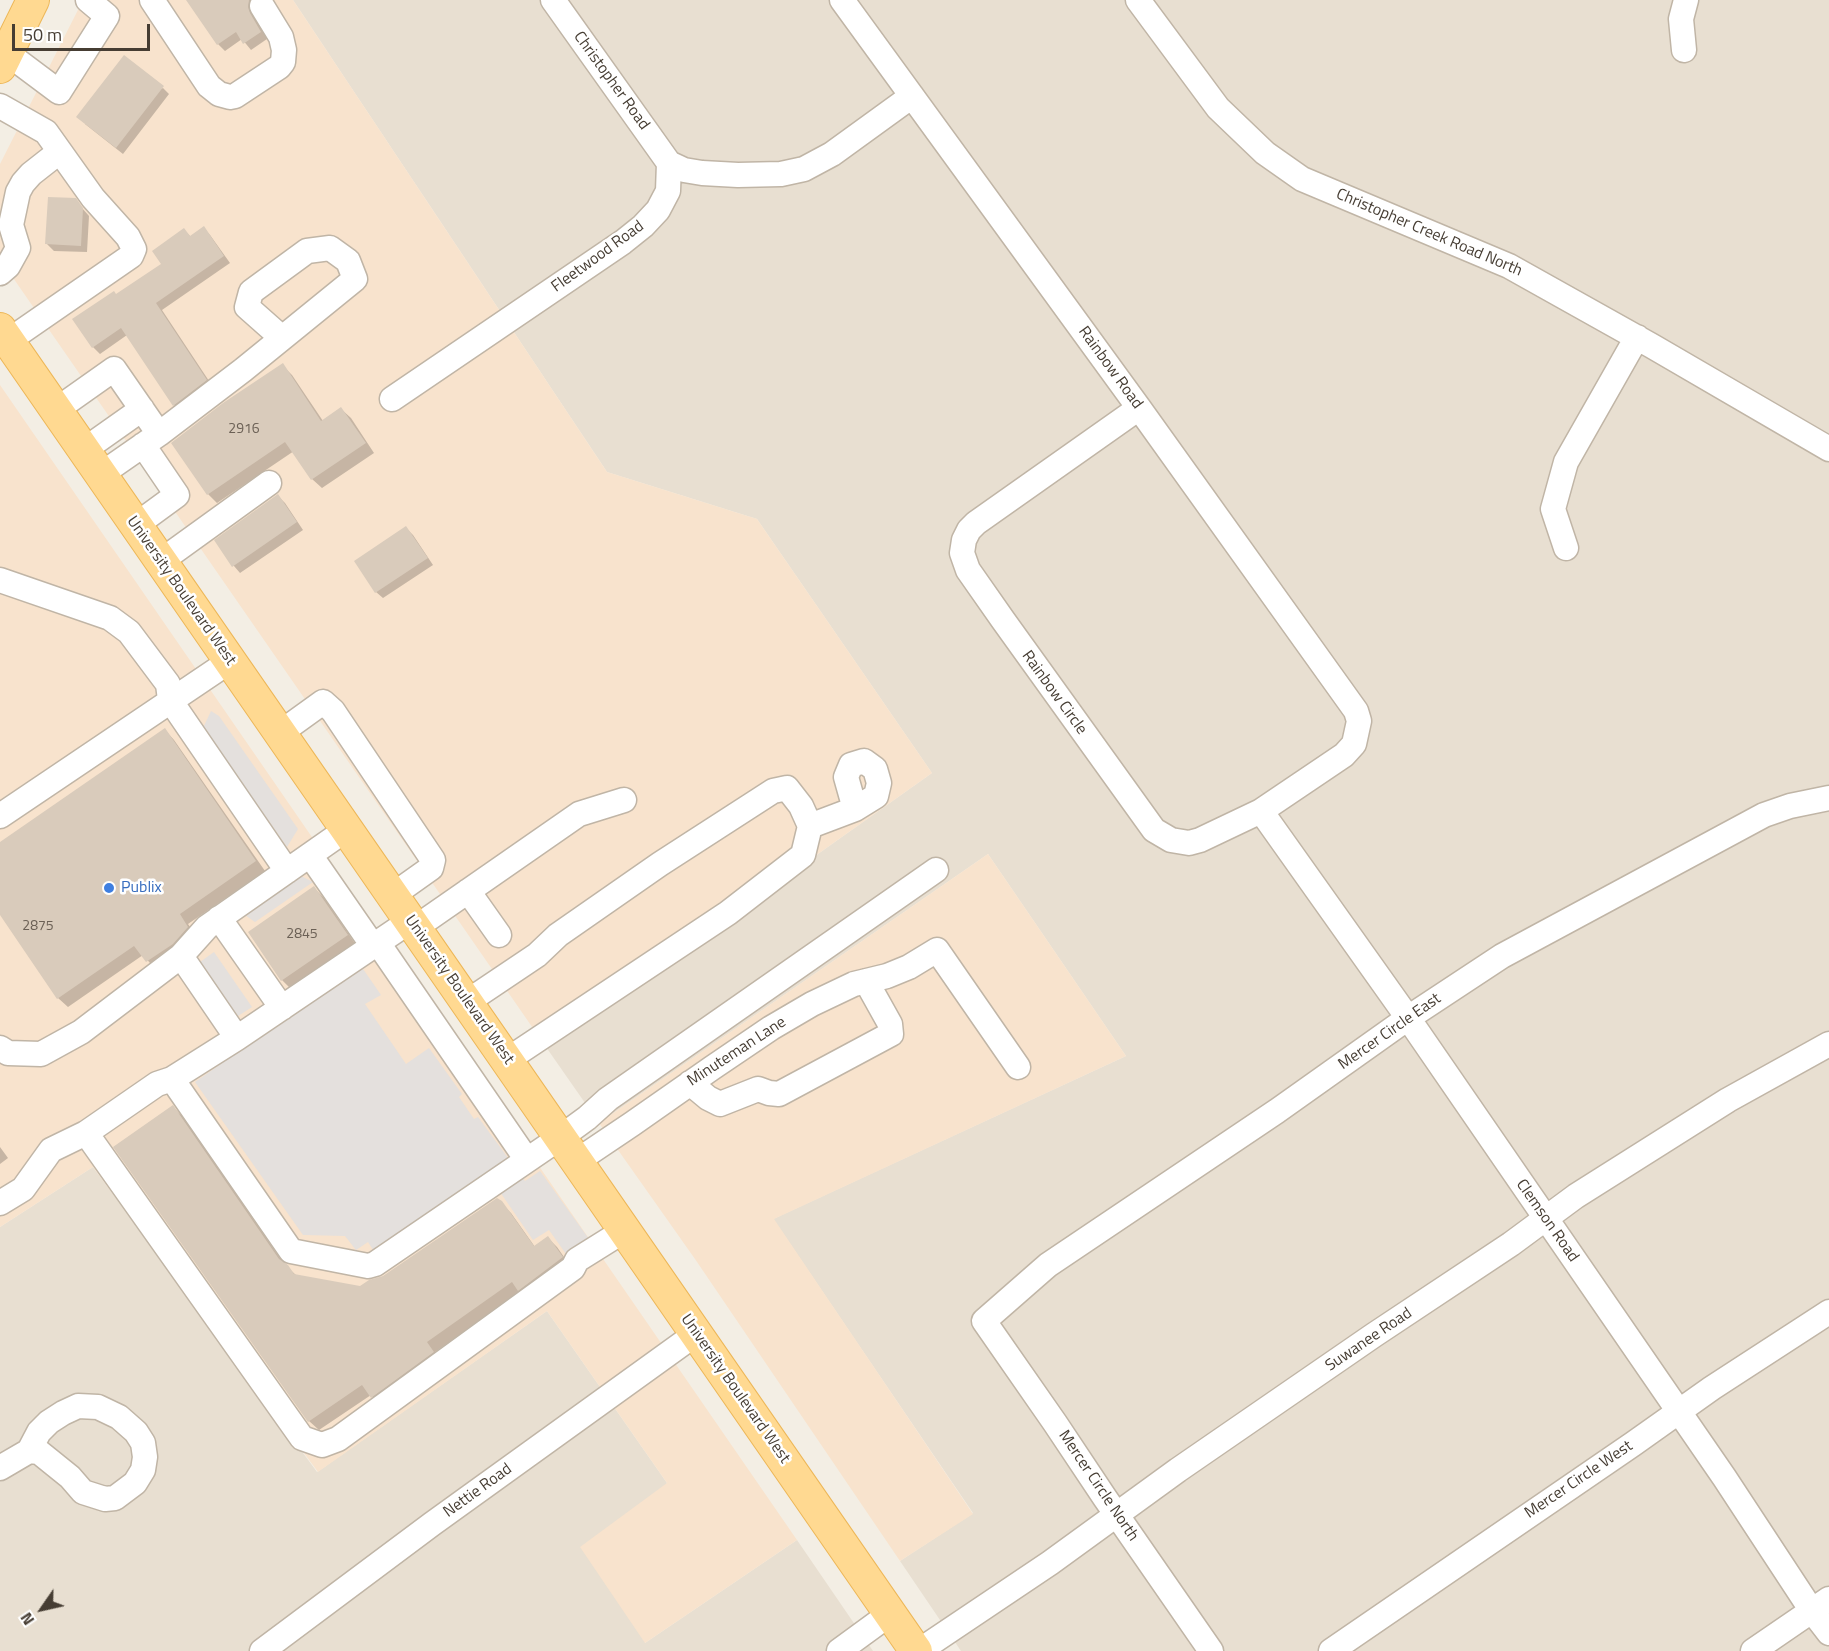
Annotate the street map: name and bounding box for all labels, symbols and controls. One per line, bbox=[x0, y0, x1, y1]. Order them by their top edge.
scale bar bbox=[15, 12, 153, 50]
text: 50 m bbox=[23, 21, 62, 48]
street label: Christopher Road bbox=[569, 28, 653, 134]
street label: Christopher Creek Road North bbox=[1333, 185, 1525, 281]
street label: Fleetwood Road bbox=[548, 217, 648, 297]
street label: Rainbow Road bbox=[1074, 323, 1146, 413]
house number: 2916 bbox=[228, 422, 260, 438]
street label: University Boulevard West bbox=[122, 513, 240, 669]
street label: Rainbow Circle bbox=[1017, 647, 1091, 739]
place label: Publix bbox=[121, 878, 162, 898]
marker: Publix bbox=[102, 881, 116, 895]
street label: University Boulevard West bbox=[400, 912, 518, 1068]
house number: 2875 bbox=[22, 919, 54, 935]
house number: 2845 bbox=[286, 927, 318, 943]
street label: Mercer Circle East bbox=[1335, 990, 1445, 1074]
street label: Minuteman Lane bbox=[684, 1013, 790, 1091]
street label: Clemson Road bbox=[1511, 1176, 1583, 1266]
street label: Suwanee Road bbox=[1322, 1304, 1416, 1376]
street label: University Boulevard West bbox=[676, 1311, 794, 1467]
street label: Mercer Circle North bbox=[1054, 1427, 1142, 1545]
street label: Mercer Circle West bbox=[1522, 1437, 1636, 1523]
street label: Nettie Road bbox=[440, 1460, 516, 1522]
north arrow bbox=[12, 1579, 72, 1639]
text: N bbox=[14, 1608, 40, 1630]

